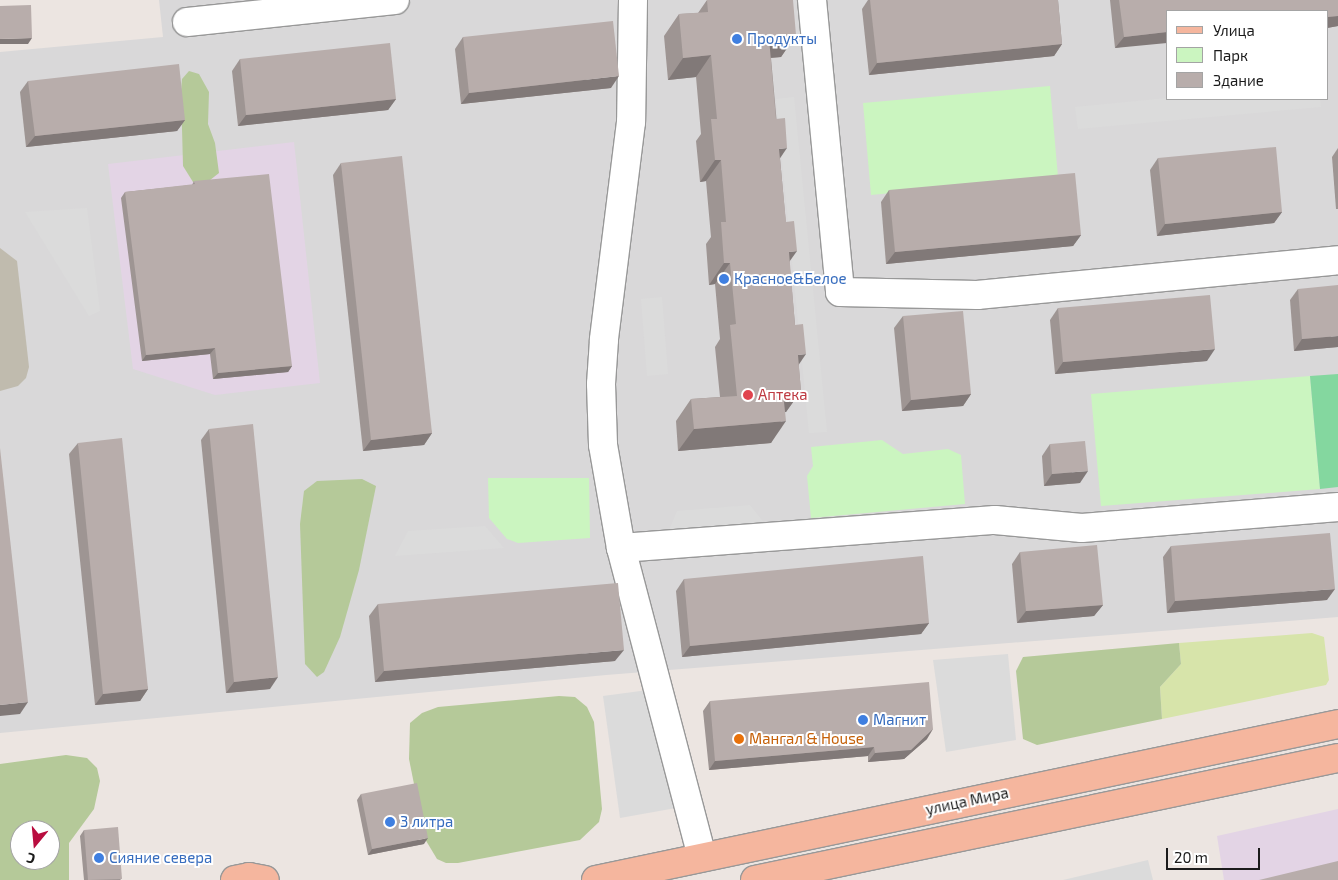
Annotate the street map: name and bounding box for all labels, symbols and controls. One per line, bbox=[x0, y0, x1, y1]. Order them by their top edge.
legend bbox=[1166, 10, 1328, 100]
text: Улица bbox=[1213, 21, 1255, 39]
place label: Продукты bbox=[747, 30, 817, 48]
marker: Продукты bbox=[731, 33, 743, 45]
text: Парк bbox=[1213, 46, 1248, 64]
text: Здание bbox=[1213, 71, 1264, 89]
place label: Красное&Белое bbox=[734, 270, 847, 288]
marker: Красное&Белое bbox=[718, 273, 730, 285]
place label: Аптека bbox=[758, 386, 808, 404]
marker: Аптека bbox=[742, 389, 754, 401]
place label: Магнит bbox=[873, 711, 926, 729]
marker: Магнит bbox=[857, 714, 869, 726]
place label: Мангал & House bbox=[749, 730, 864, 748]
marker: Мангал & House bbox=[733, 733, 745, 745]
street label: улица Мира bbox=[924, 783, 1010, 819]
place label: 3 литра bbox=[400, 813, 453, 831]
marker: 3 литра bbox=[384, 816, 396, 828]
north arrow bbox=[10, 820, 60, 870]
scale bar bbox=[1168, 838, 1262, 870]
text: 20 m bbox=[1174, 848, 1208, 866]
place label: Сияние севера bbox=[109, 849, 212, 867]
text: С bbox=[24, 850, 37, 868]
marker: Сияние севера bbox=[93, 852, 105, 864]

